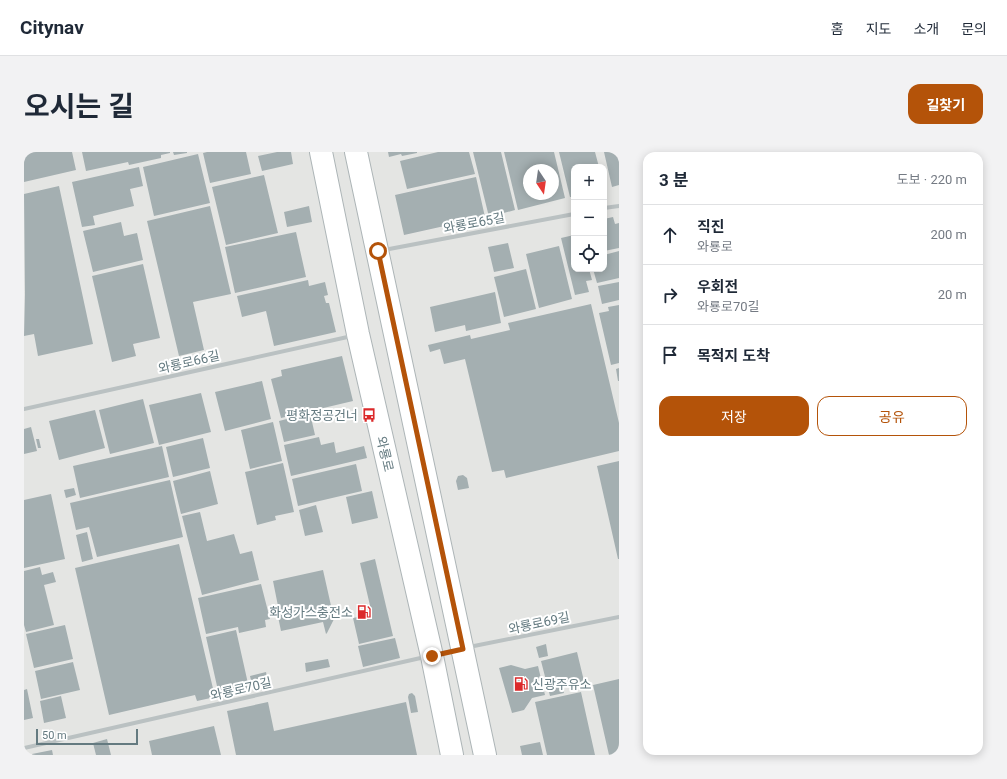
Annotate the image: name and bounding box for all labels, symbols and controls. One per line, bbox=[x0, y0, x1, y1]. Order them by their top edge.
text: Citynav bbox=[20, 16, 84, 39]
text: 홈 bbox=[831, 21, 844, 37]
text: 지도 bbox=[866, 21, 891, 37]
text: 소개 bbox=[913, 21, 939, 37]
text: 문의 bbox=[961, 21, 987, 37]
button: 길찾기 bbox=[908, 84, 983, 124]
text: 오시는 길 bbox=[24, 90, 134, 123]
north arrow bbox=[523, 164, 559, 200]
map controls bbox=[571, 164, 607, 272]
button: + bbox=[571, 164, 607, 200]
text: 3 분 bbox=[659, 170, 689, 190]
text: 도보 · 220 m bbox=[897, 172, 967, 187]
button: − bbox=[571, 200, 607, 236]
street label: 와룡로65길 bbox=[442, 210, 506, 236]
text: 직진 bbox=[697, 218, 725, 236]
icon: ahead bbox=[659, 224, 681, 246]
text: 200 m bbox=[930, 227, 967, 242]
button: locate bbox=[571, 236, 607, 272]
text: 와룡로 bbox=[697, 239, 733, 254]
route start bbox=[369, 242, 387, 260]
text: 우회전 bbox=[697, 278, 738, 296]
icon: right bbox=[659, 284, 681, 306]
text: 20 m bbox=[938, 287, 967, 302]
text: 와룡로70길 bbox=[697, 299, 759, 314]
icon: arrive bbox=[659, 344, 681, 366]
text: 목적지 도착 bbox=[697, 347, 770, 365]
street label: 와룡로66길 bbox=[157, 348, 221, 376]
button: 저장 bbox=[659, 396, 809, 436]
button: 공유 bbox=[817, 396, 967, 436]
bus stop icon: 평화정공건너 bbox=[361, 407, 377, 423]
place label: 평화정공건너 bbox=[286, 408, 358, 423]
street label: 와룡로 bbox=[374, 435, 396, 473]
fuel station icon: 화성가스충전소 bbox=[356, 604, 372, 620]
place label: 화성가스충전소 bbox=[269, 605, 353, 620]
street label: 와룡로69길 bbox=[507, 609, 571, 637]
route end bbox=[423, 647, 441, 665]
street label: 와룡로70길 bbox=[209, 675, 273, 703]
fuel station icon: 신광주유소 bbox=[513, 676, 529, 692]
place label: 신광주유소 bbox=[532, 677, 592, 692]
scale bar bbox=[36, 727, 138, 746]
text: 50 m bbox=[42, 729, 67, 742]

